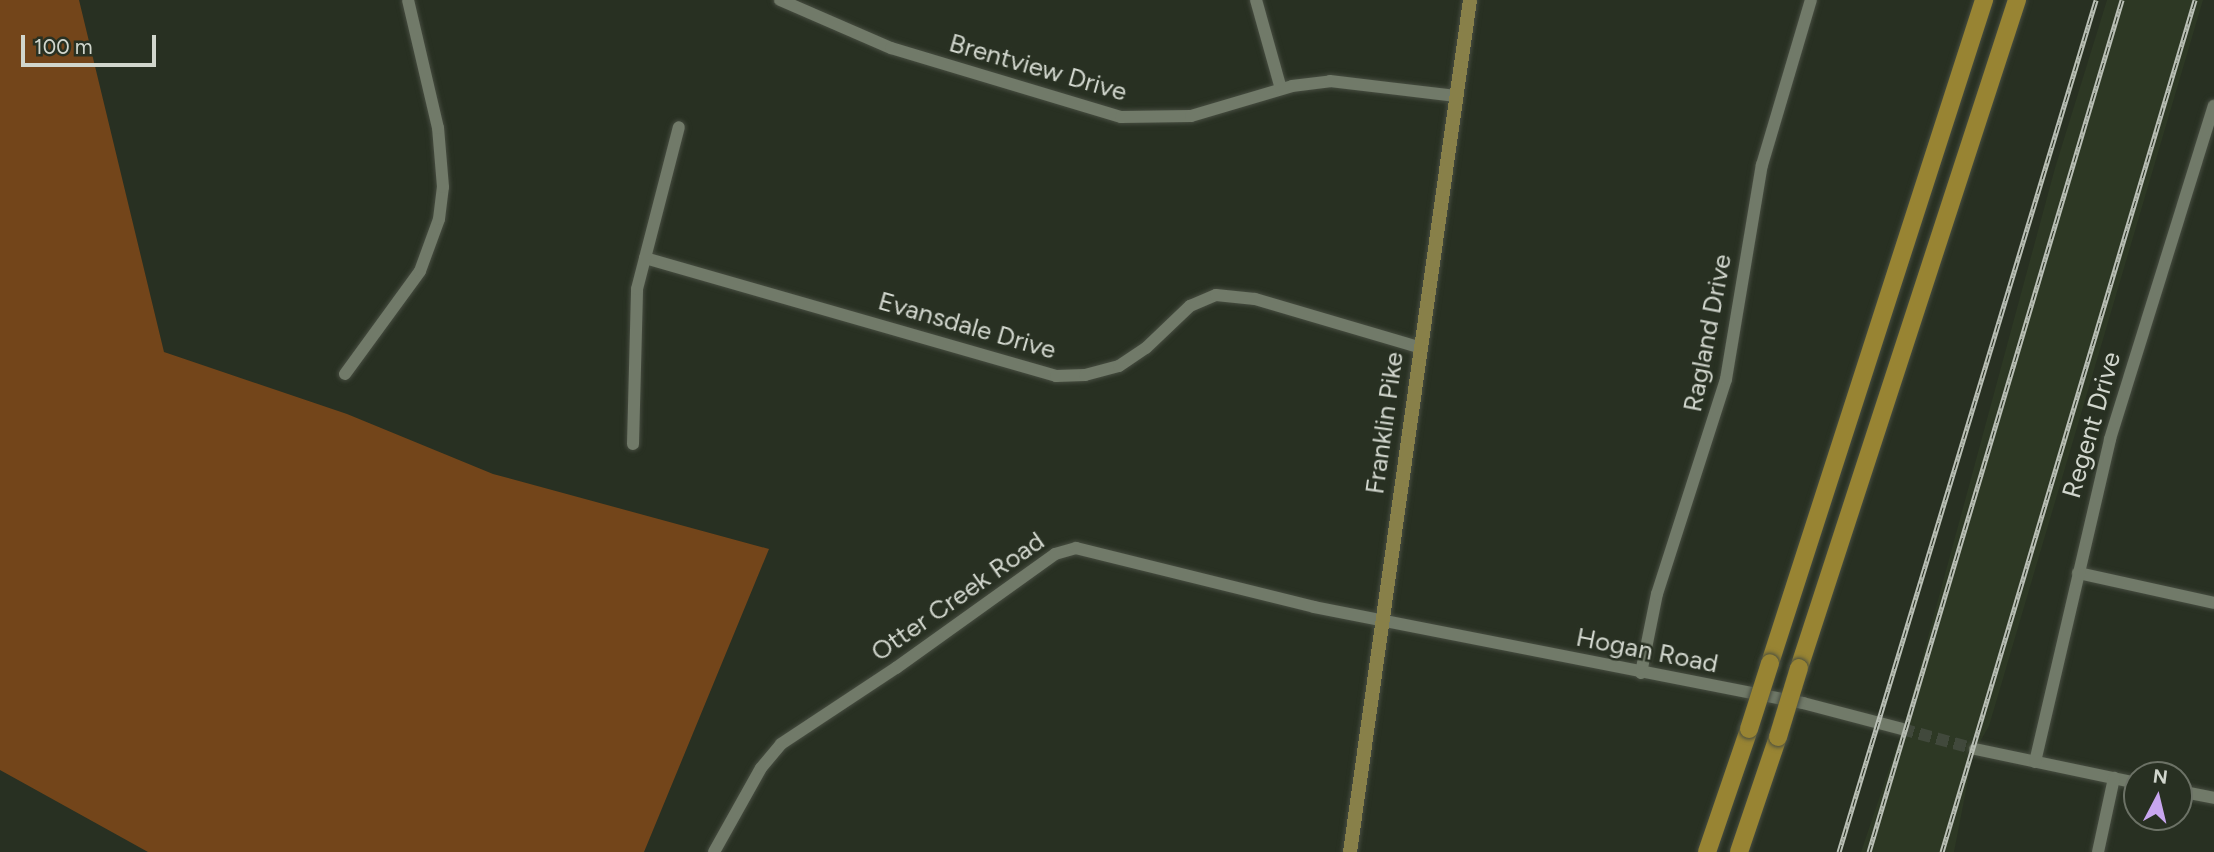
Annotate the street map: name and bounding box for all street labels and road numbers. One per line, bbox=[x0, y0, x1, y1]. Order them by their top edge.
street label: Brentview Drive bbox=[945, 28, 1131, 108]
street label: Ragland Drive bbox=[1677, 251, 1739, 415]
street label: Evansdale Drive bbox=[875, 286, 1059, 366]
street label: Regent Drive bbox=[2056, 348, 2128, 502]
street label: Franklin Pike bbox=[1360, 350, 1410, 496]
street label: Otter Creek Road bbox=[866, 526, 1050, 668]
street label: Hogan Road bbox=[1573, 622, 1721, 680]

